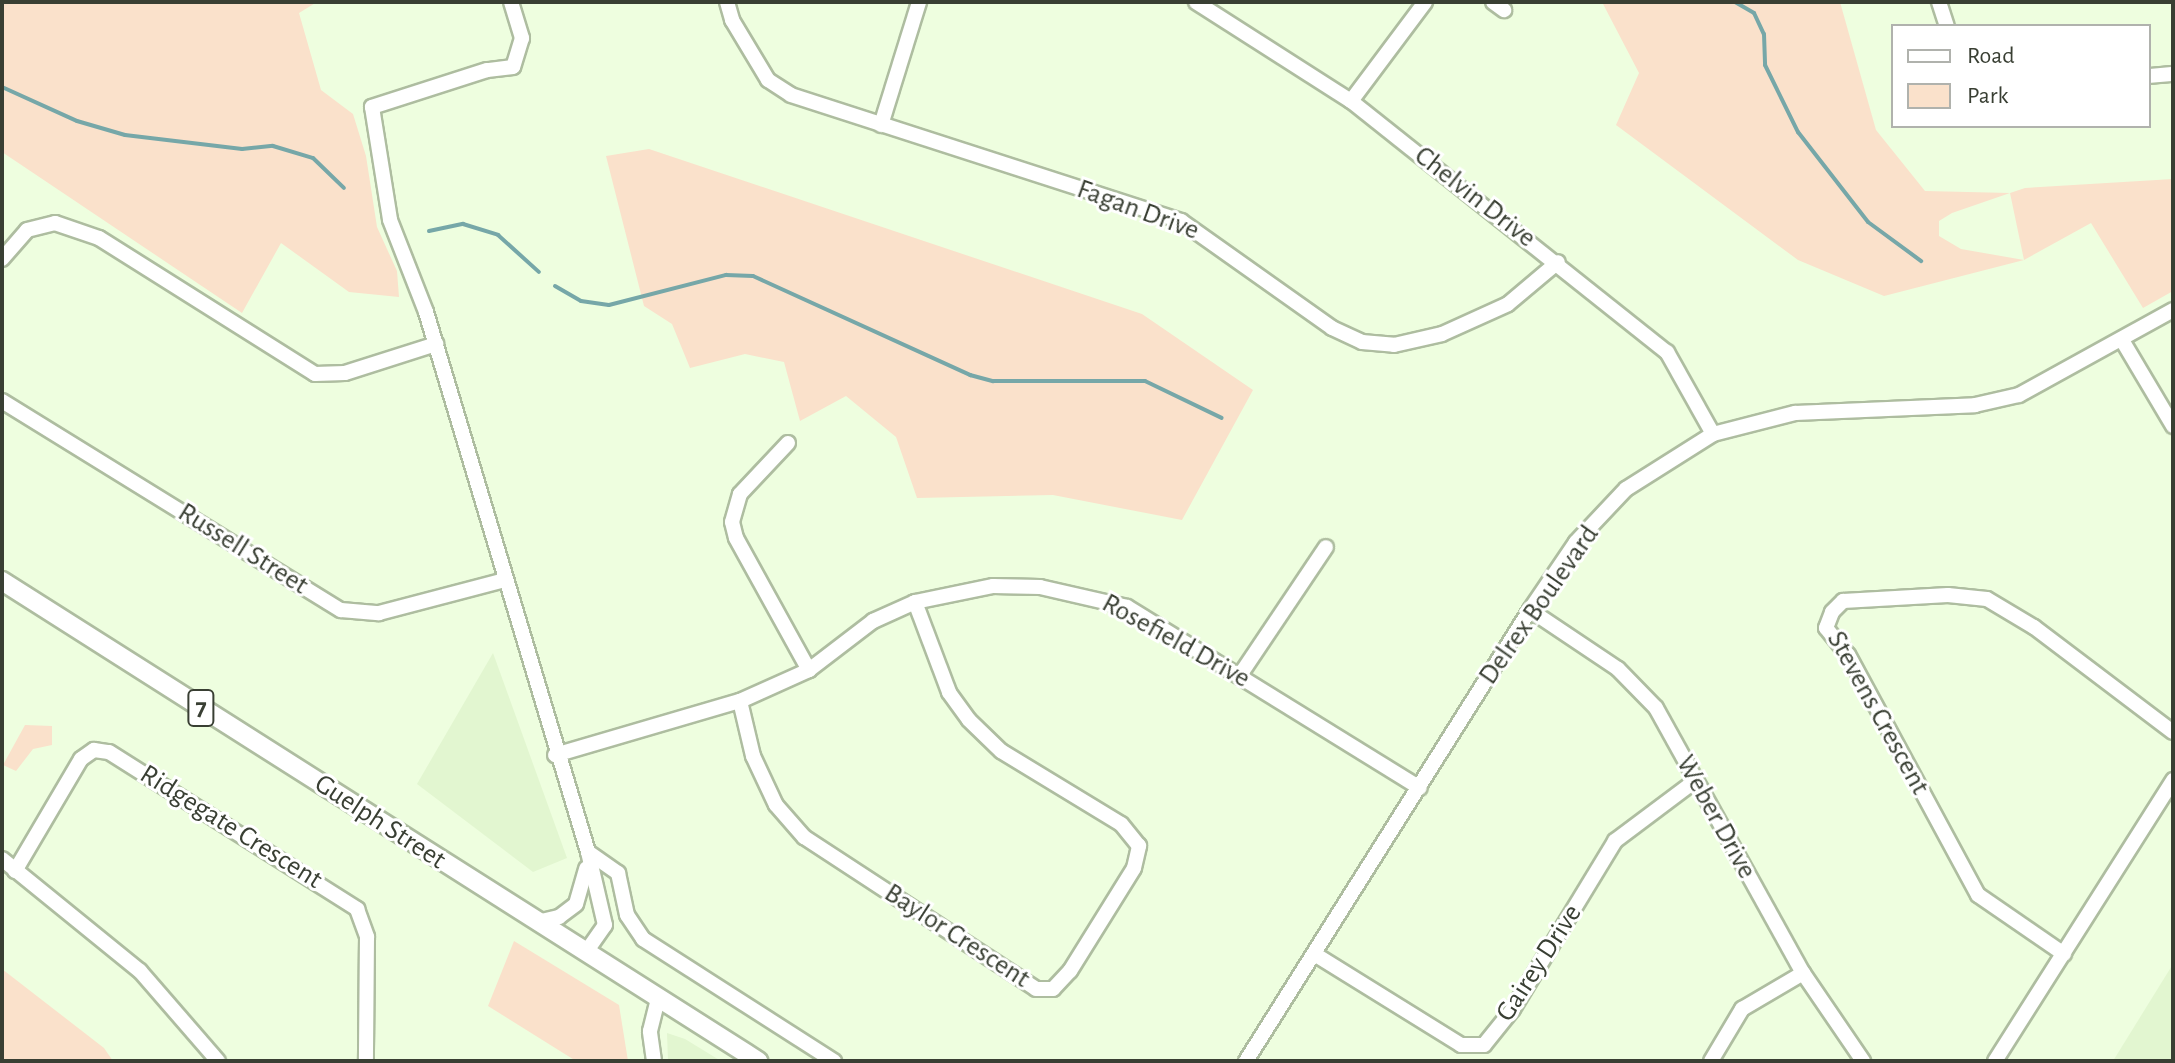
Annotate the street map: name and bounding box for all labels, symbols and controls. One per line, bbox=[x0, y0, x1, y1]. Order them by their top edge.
legend bbox=[1891, 24, 2151, 128]
text: Road bbox=[1967, 44, 2015, 68]
text: Park bbox=[1967, 84, 2008, 108]
street label: Chelvin Drive bbox=[1408, 139, 1542, 255]
street label: Fagan Drive bbox=[1072, 172, 1204, 248]
street label: Russell Street bbox=[172, 496, 314, 602]
street label: Delrex Boulevard bbox=[1472, 519, 1606, 691]
street label: Rosefield Drive bbox=[1096, 586, 1256, 696]
street label: Stevens Crescent bbox=[1819, 625, 1937, 801]
road number: 7 bbox=[187, 686, 215, 730]
street label: Weber Drive bbox=[1668, 749, 1764, 885]
street label: Ridgegate Crescent bbox=[134, 757, 328, 897]
street label: Guelph Street bbox=[308, 767, 452, 877]
street label: Baylor Crescent bbox=[878, 876, 1036, 996]
street label: Gairey Drive bbox=[1489, 898, 1589, 1028]

